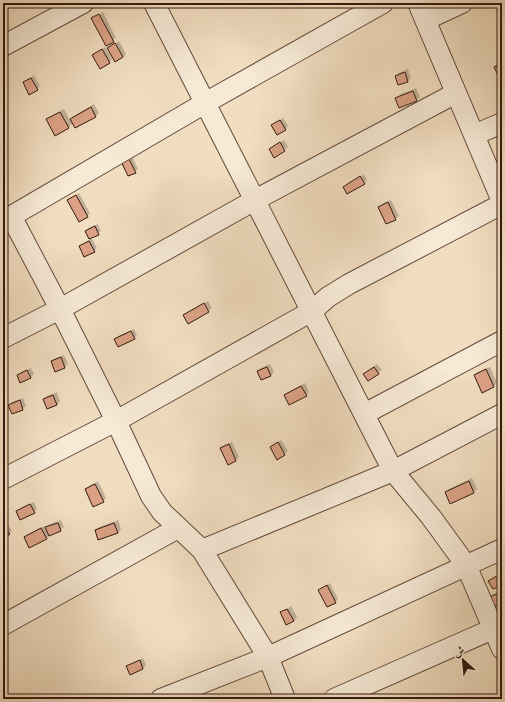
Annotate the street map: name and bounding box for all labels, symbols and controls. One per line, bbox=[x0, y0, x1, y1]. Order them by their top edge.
north arrow bbox=[443, 640, 483, 680]
text: ش bbox=[451, 643, 467, 661]

